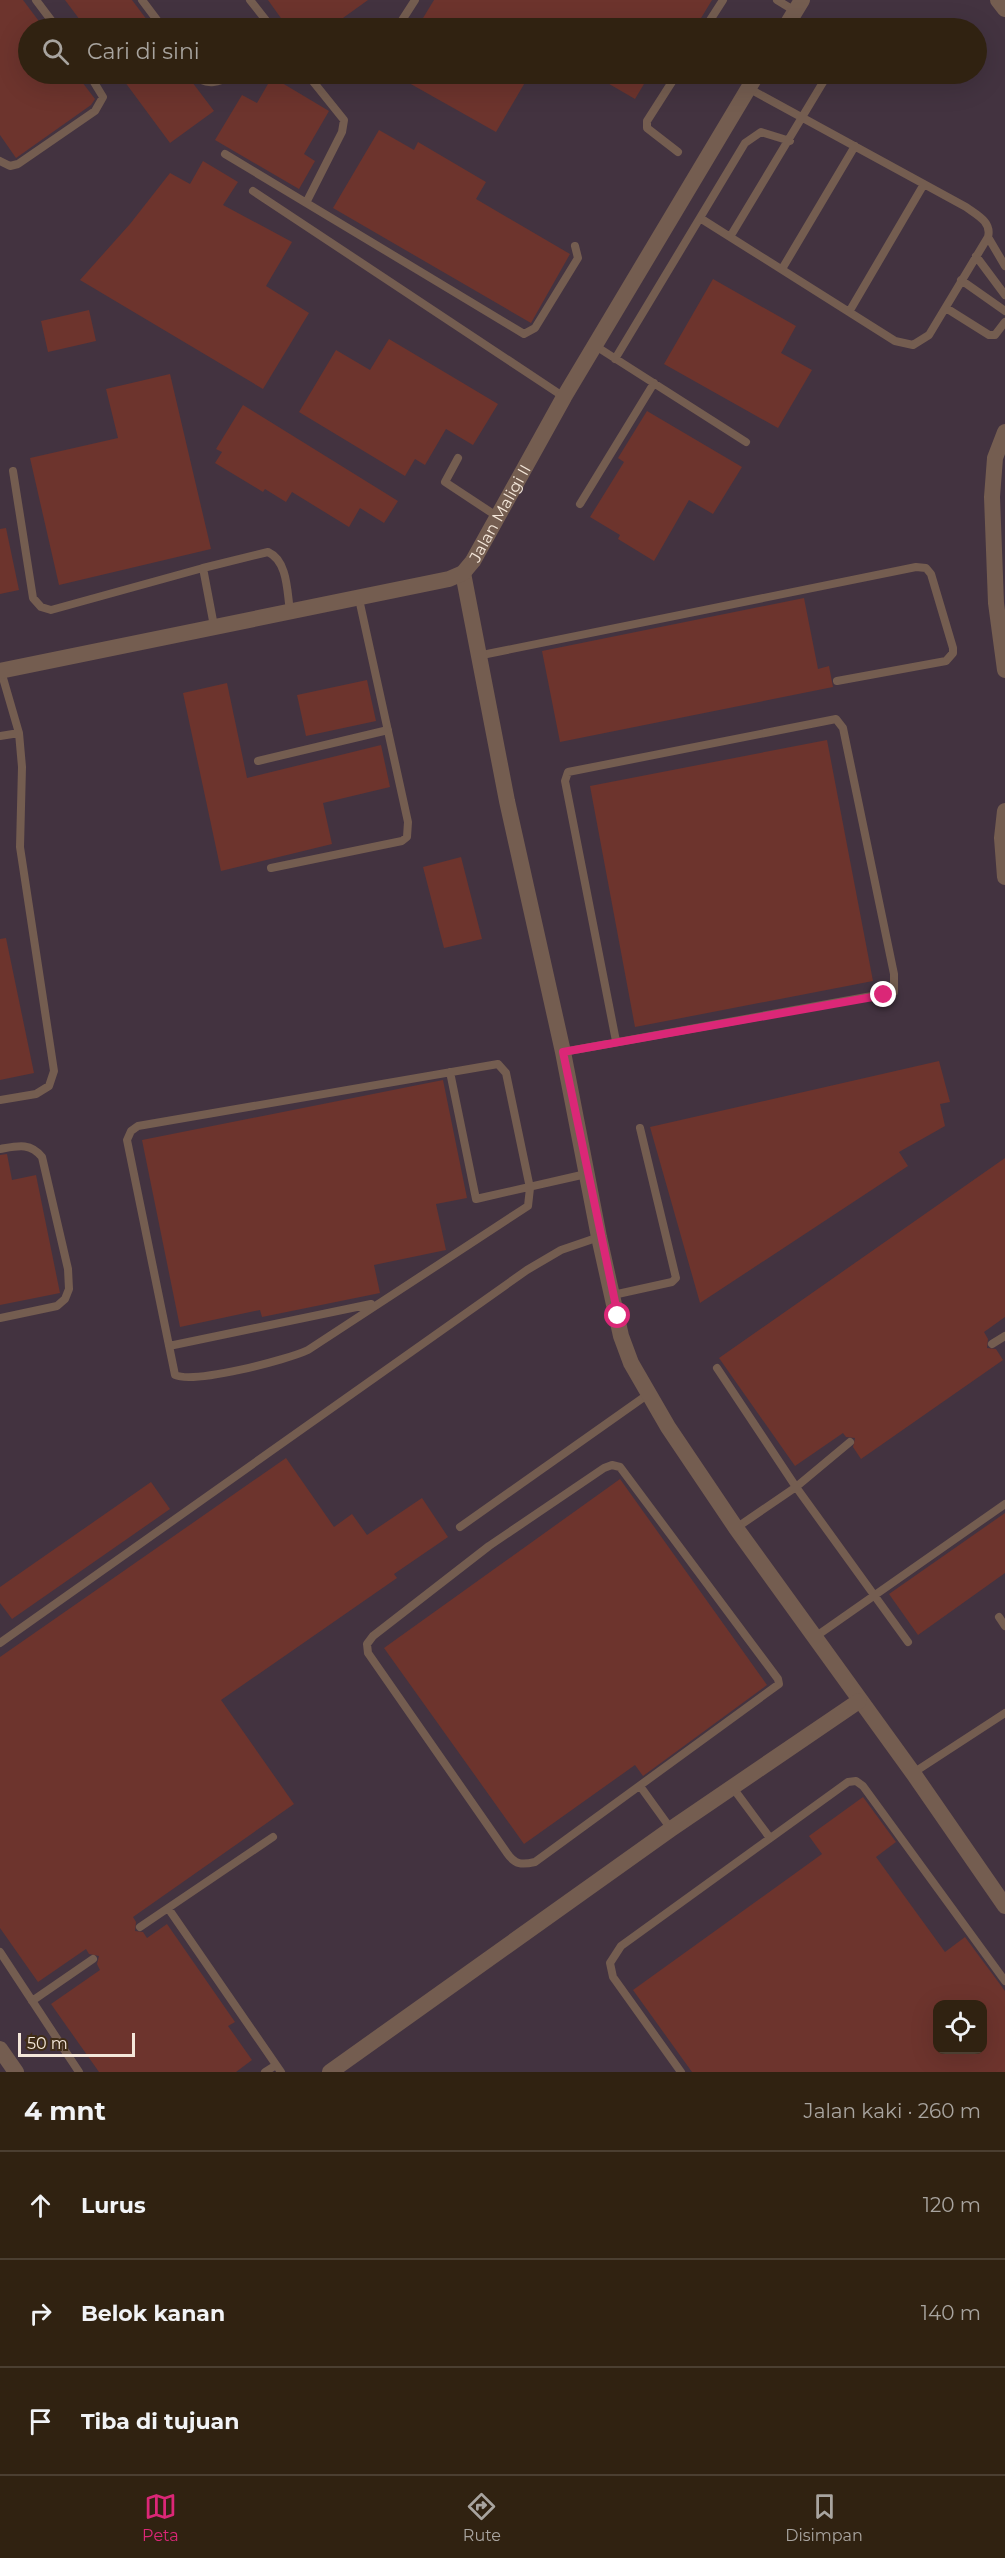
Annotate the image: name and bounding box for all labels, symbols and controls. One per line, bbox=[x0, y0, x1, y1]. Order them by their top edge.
search box bbox=[18, 18, 987, 84]
icon: search bbox=[39, 35, 72, 68]
text: Cari di sini bbox=[87, 38, 200, 65]
street label: Jalan Maligi II bbox=[464, 461, 534, 566]
route end bbox=[870, 981, 896, 1007]
route start bbox=[604, 1302, 630, 1328]
map controls bbox=[933, 2000, 987, 2054]
button: locate bbox=[933, 2000, 987, 2054]
scale bar bbox=[18, 2030, 135, 2058]
text: 50 m bbox=[27, 2034, 68, 2053]
text: 4 mnt bbox=[24, 2095, 106, 2127]
text: Jalan kaki · 260 m bbox=[804, 2099, 981, 2123]
icon: ahead bbox=[24, 2189, 57, 2222]
text: Lurus bbox=[81, 2192, 146, 2219]
text: 120 m bbox=[923, 2193, 981, 2217]
icon: right bbox=[24, 2297, 57, 2330]
text: Belok kanan bbox=[81, 2300, 225, 2327]
text: 140 m bbox=[921, 2301, 981, 2325]
icon: arrive bbox=[24, 2405, 57, 2438]
text: Tiba di tujuan bbox=[81, 2408, 239, 2435]
tab: Peta bbox=[142, 2490, 179, 2545]
tab: Rute bbox=[463, 2490, 501, 2545]
tab: Disimpan bbox=[785, 2490, 863, 2545]

